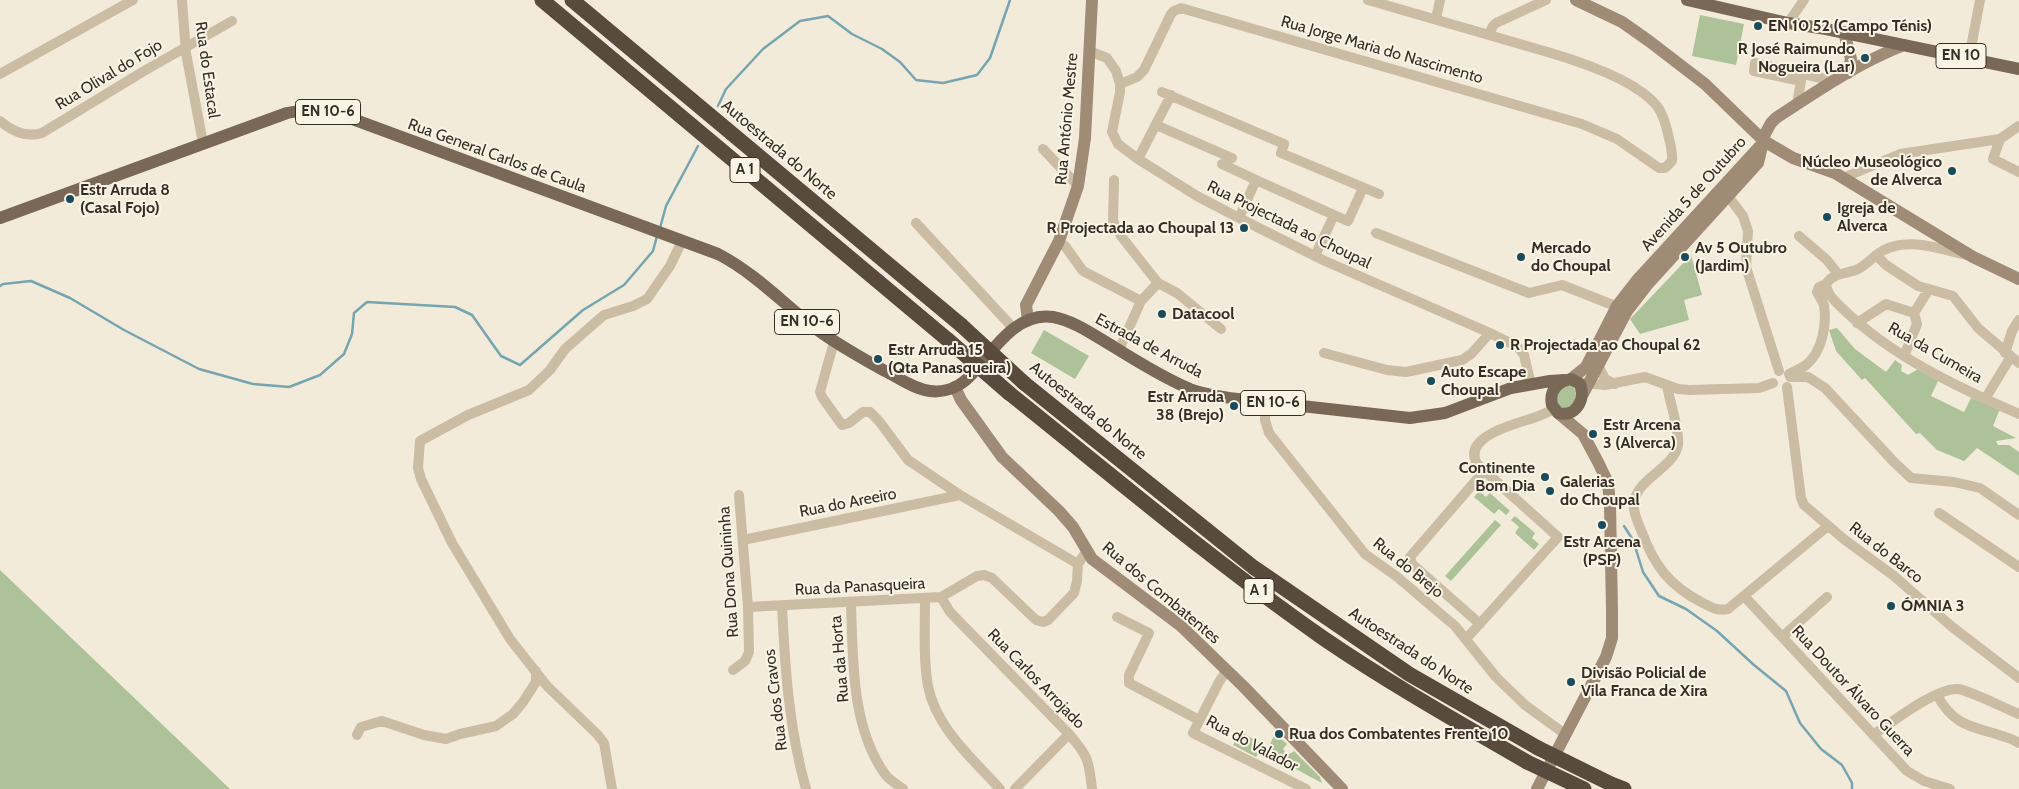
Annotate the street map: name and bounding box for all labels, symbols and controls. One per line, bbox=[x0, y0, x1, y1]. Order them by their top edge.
street label: Rua Jorge Maria do Nascimento bbox=[1279, 12, 1485, 88]
place label: EN 10 52 (Campo Ténis) bbox=[1768, 16, 1932, 36]
street label: Rua do Estacal bbox=[191, 20, 223, 120]
marker: EN 10 52 (Campo Ténis) bbox=[1752, 20, 1764, 32]
street label: Rua Olival do Fojo bbox=[52, 36, 166, 114]
place label: R José Raimundo Nogueira (Lar) bbox=[1738, 39, 1855, 77]
road number: EN 10 bbox=[1936, 44, 1986, 68]
street label: Rua António Mestre bbox=[1052, 52, 1082, 186]
marker: R José Raimundo Nogueira (Lar) bbox=[1859, 52, 1871, 64]
street label: Autoestrada do Norte bbox=[717, 96, 841, 204]
road number: EN 10-6 bbox=[296, 100, 360, 124]
street label: Rua General Carlos de Caula bbox=[405, 115, 589, 197]
street label: Avenida 5 de Outubro bbox=[1637, 133, 1751, 255]
place label: Núcleo Museológico de Alverca bbox=[1802, 152, 1942, 190]
road number: A 1 bbox=[730, 158, 760, 182]
marker: Núcleo Museológico de Alverca bbox=[1946, 165, 1958, 177]
street label: Rua Projectada ao Choupal bbox=[1204, 177, 1374, 273]
place label: Estr Arruda 8 (Casal Fojo) bbox=[80, 180, 170, 218]
marker: Estr Arruda 8 (Casal Fojo) bbox=[64, 193, 76, 205]
place label: Igreja de Alverca bbox=[1837, 198, 1895, 236]
marker: Igreja de Alverca bbox=[1821, 211, 1833, 223]
place label: R Projectada ao Choupal 13 bbox=[1047, 218, 1234, 238]
marker: R Projectada ao Choupal 13 bbox=[1238, 222, 1250, 234]
place label: Mercado do Choupal bbox=[1531, 238, 1611, 276]
place label: Av 5 Outubro (Jardim) bbox=[1695, 238, 1787, 276]
marker: Mercado do Choupal bbox=[1515, 251, 1527, 263]
marker: Av 5 Outubro (Jardim) bbox=[1679, 251, 1691, 263]
place label: Datacool bbox=[1172, 304, 1234, 324]
marker: Datacool bbox=[1156, 308, 1168, 320]
road number: EN 10-6 bbox=[774, 310, 840, 334]
street label: Estrada de Arruda bbox=[1092, 310, 1206, 382]
street label: Rua da Cumeira bbox=[1885, 318, 1985, 388]
place label: R Projectada ao Choupal 62 bbox=[1510, 335, 1700, 355]
marker: R Projectada ao Choupal 62 bbox=[1494, 339, 1506, 351]
place label: Estr Arruda 15 (Qta Panasqueira) bbox=[888, 340, 1011, 378]
marker: Estr Arruda 15 (Qta Panasqueira) bbox=[872, 353, 884, 365]
street label: Autoestrada do Norte bbox=[1026, 358, 1150, 464]
place label: Auto Escape Choupal bbox=[1441, 362, 1526, 400]
marker: Auto Escape Choupal bbox=[1425, 375, 1437, 387]
place label: Estr Arruda 38 (Brejo) bbox=[1147, 387, 1224, 425]
road number: EN 10-6 bbox=[1240, 390, 1306, 416]
marker: Estr Arruda 38 (Brejo) bbox=[1228, 400, 1240, 412]
place label: Estr Arcena 3 (Alverca) bbox=[1603, 415, 1681, 453]
marker: Estr Arcena 3 (Alverca) bbox=[1587, 428, 1599, 440]
place label: Continente Bom Dia bbox=[1459, 458, 1535, 496]
marker: Continente Bom Dia bbox=[1539, 471, 1551, 483]
place label: Galerias do Choupal bbox=[1560, 472, 1640, 510]
street label: Rua do Areeiro bbox=[798, 484, 898, 522]
marker: Galerias do Choupal bbox=[1544, 485, 1556, 497]
street label: Rua Dona Quininha bbox=[715, 506, 743, 638]
street label: Rua do Barco bbox=[1845, 518, 1927, 588]
marker: Estr Arcena (PSP) bbox=[1596, 519, 1608, 531]
place label: Estr Arcena (PSP) bbox=[1563, 532, 1641, 570]
street label: Rua do Brejo bbox=[1369, 534, 1447, 602]
street label: Rua dos Combatentes bbox=[1098, 538, 1224, 648]
street label: Rua da Panasqueira bbox=[794, 574, 926, 600]
road number: A 1 bbox=[1244, 578, 1274, 604]
place label: ÓMNIA 3 bbox=[1901, 596, 1964, 616]
marker: ÓMNIA 3 bbox=[1885, 600, 1897, 612]
street label: Autoestrada do Norte bbox=[1345, 603, 1477, 699]
street label: Rua da Horta bbox=[827, 615, 853, 703]
street label: Rua Doutor Álvaro Guerra bbox=[1787, 622, 1919, 760]
street label: Rua Carlos Arrojado bbox=[983, 625, 1089, 733]
street label: Rua dos Cravos bbox=[760, 648, 792, 752]
place label: Divisão Policial de Vila Franca de Xira bbox=[1581, 663, 1707, 701]
marker: Divisão Policial de Vila Franca de Xira bbox=[1565, 676, 1577, 688]
street label: Rua do Valador bbox=[1203, 712, 1301, 776]
place label: Rua dos Combatentes Frente 10 bbox=[1289, 724, 1508, 744]
marker: Rua dos Combatentes Frente 10 bbox=[1273, 728, 1285, 740]

